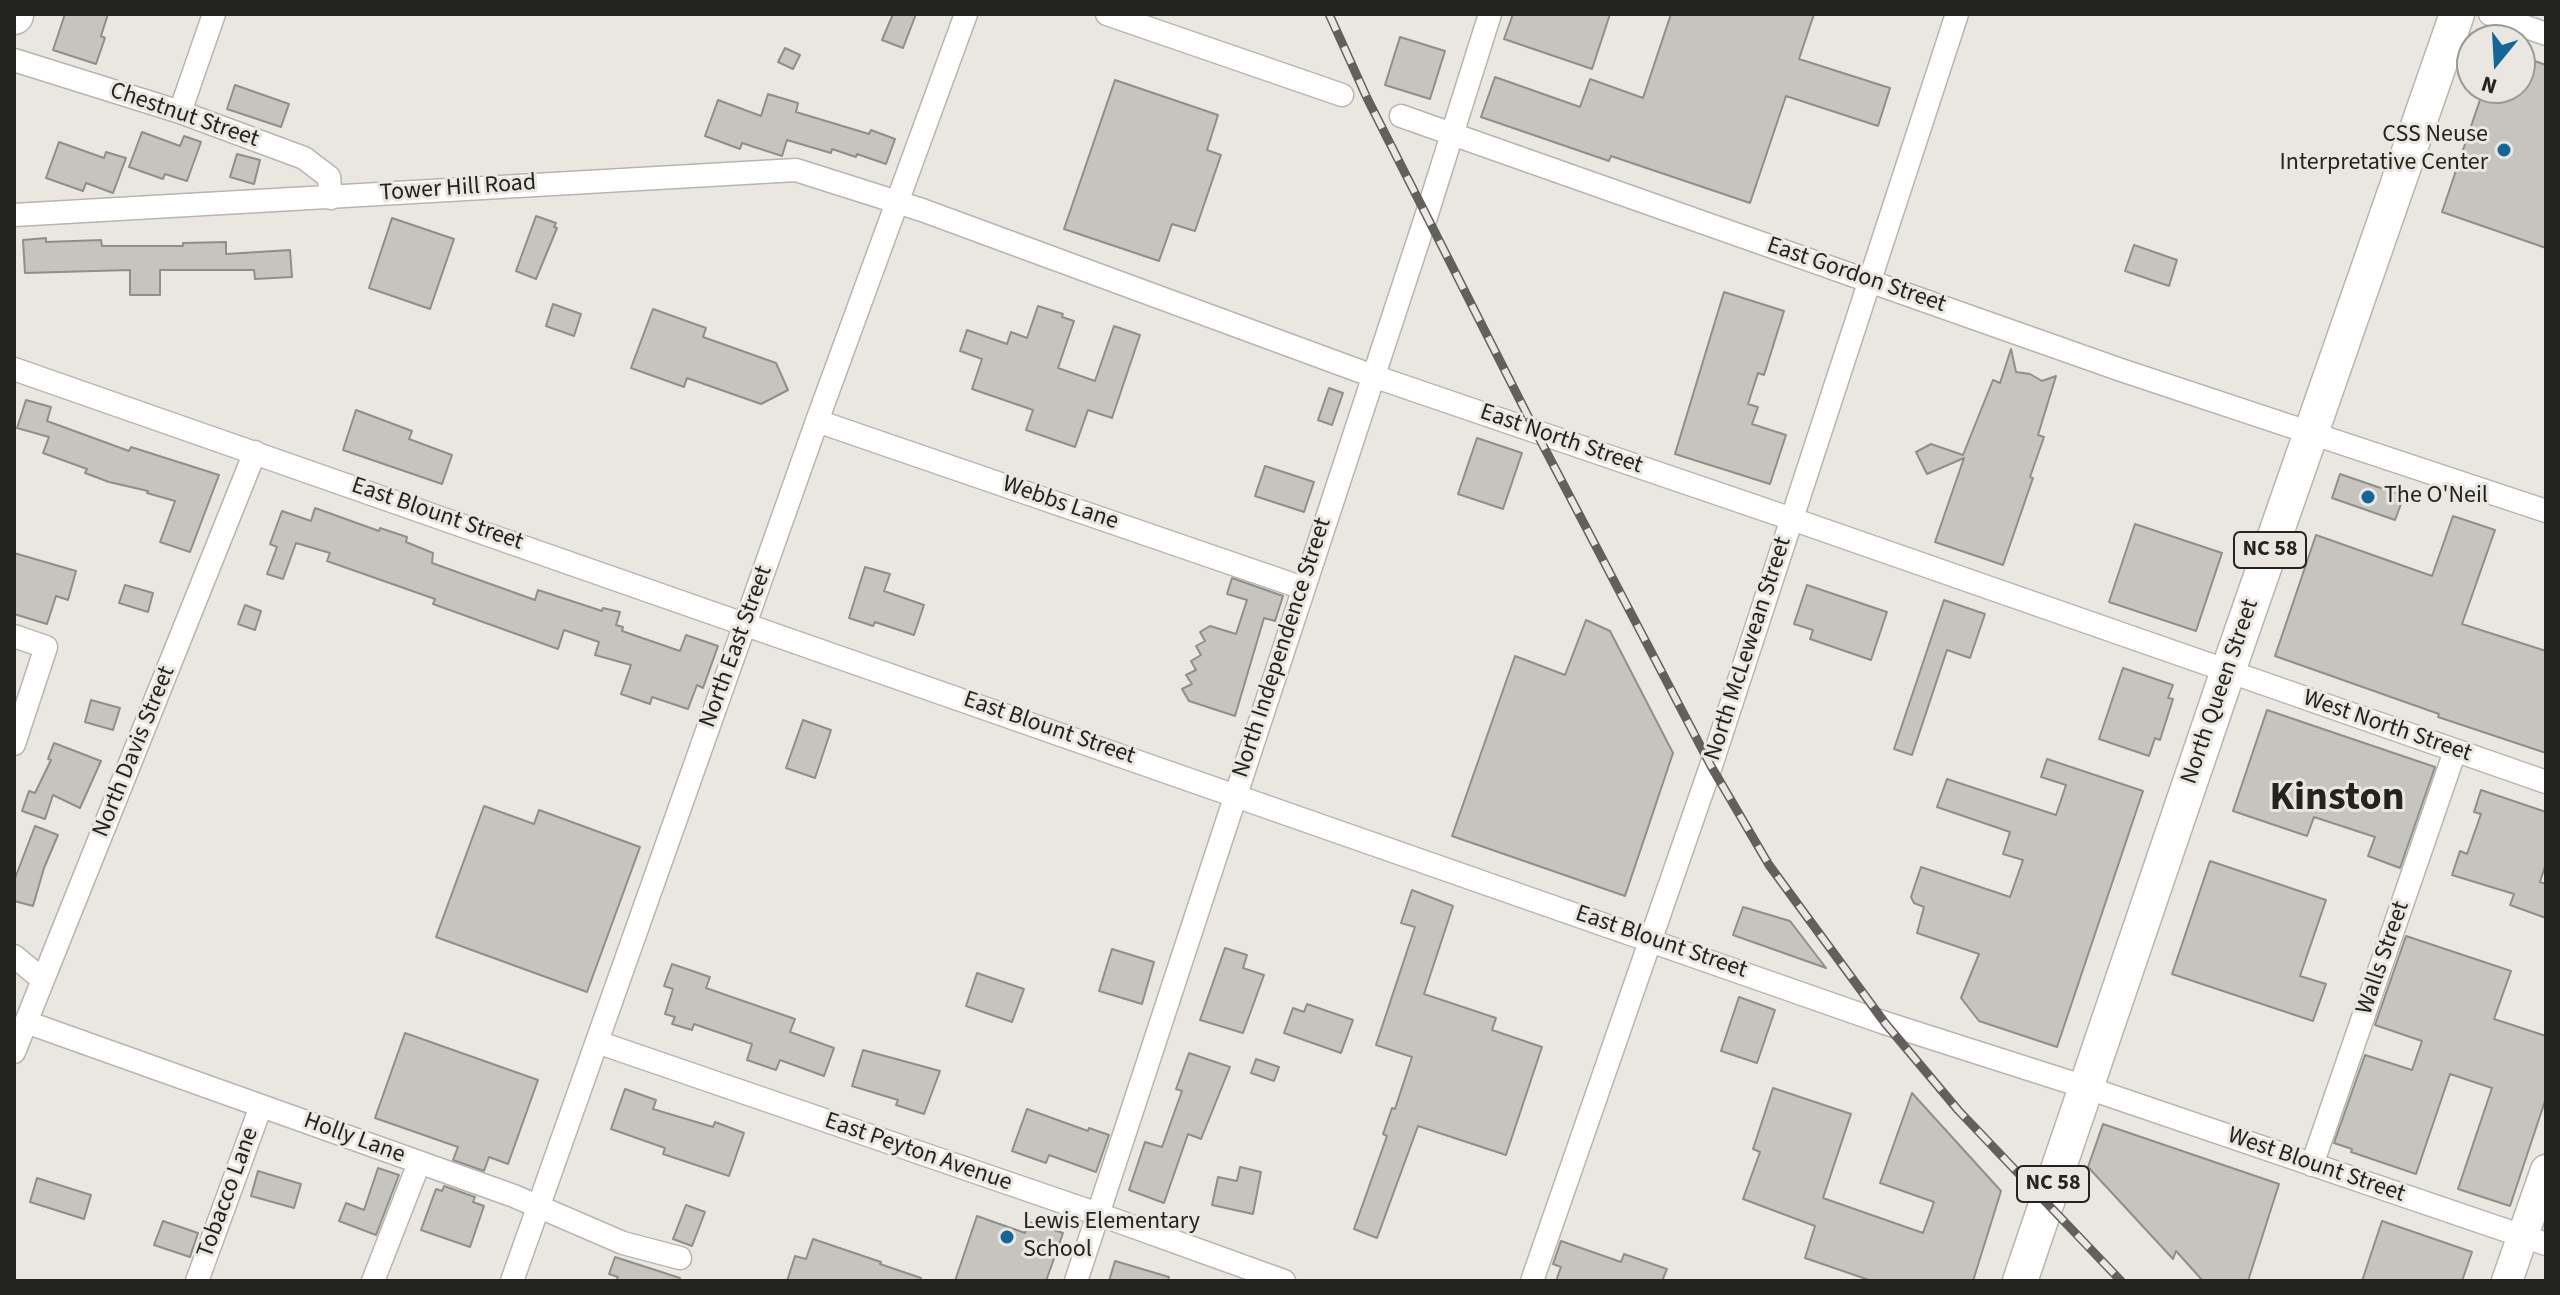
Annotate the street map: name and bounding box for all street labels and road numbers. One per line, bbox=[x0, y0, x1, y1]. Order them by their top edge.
street label: Chestnut Street bbox=[106, 77, 262, 155]
street label: Tower Hill Road bbox=[379, 169, 537, 209]
street label: East Gordon Street bbox=[1763, 232, 1949, 320]
street label: East North Street bbox=[1476, 399, 1646, 481]
street label: Webbs Lane bbox=[998, 471, 1122, 537]
street label: East Blount Street bbox=[347, 472, 527, 558]
street label: North Independence Street bbox=[1227, 514, 1339, 782]
road number: NC 58 bbox=[2234, 532, 2306, 568]
street label: North McLewean Street bbox=[1699, 534, 1799, 764]
street label: North East Street bbox=[694, 562, 780, 732]
street label: North Queen Street bbox=[2176, 596, 2266, 788]
street label: North Davis Street bbox=[88, 662, 182, 842]
street label: West North Street bbox=[2299, 685, 2475, 769]
street label: East Blount Street bbox=[959, 686, 1139, 772]
street label: Walls Street bbox=[2351, 898, 2417, 1018]
street label: East Blount Street bbox=[1571, 900, 1751, 986]
street label: Holly Lane bbox=[299, 1107, 409, 1171]
street label: East Peyton Avenue bbox=[821, 1107, 1015, 1199]
street label: West Blount Street bbox=[2224, 1122, 2408, 1210]
street label: Tobacco Lane bbox=[192, 1124, 266, 1262]
road number: NC 58 bbox=[2017, 1166, 2089, 1202]

